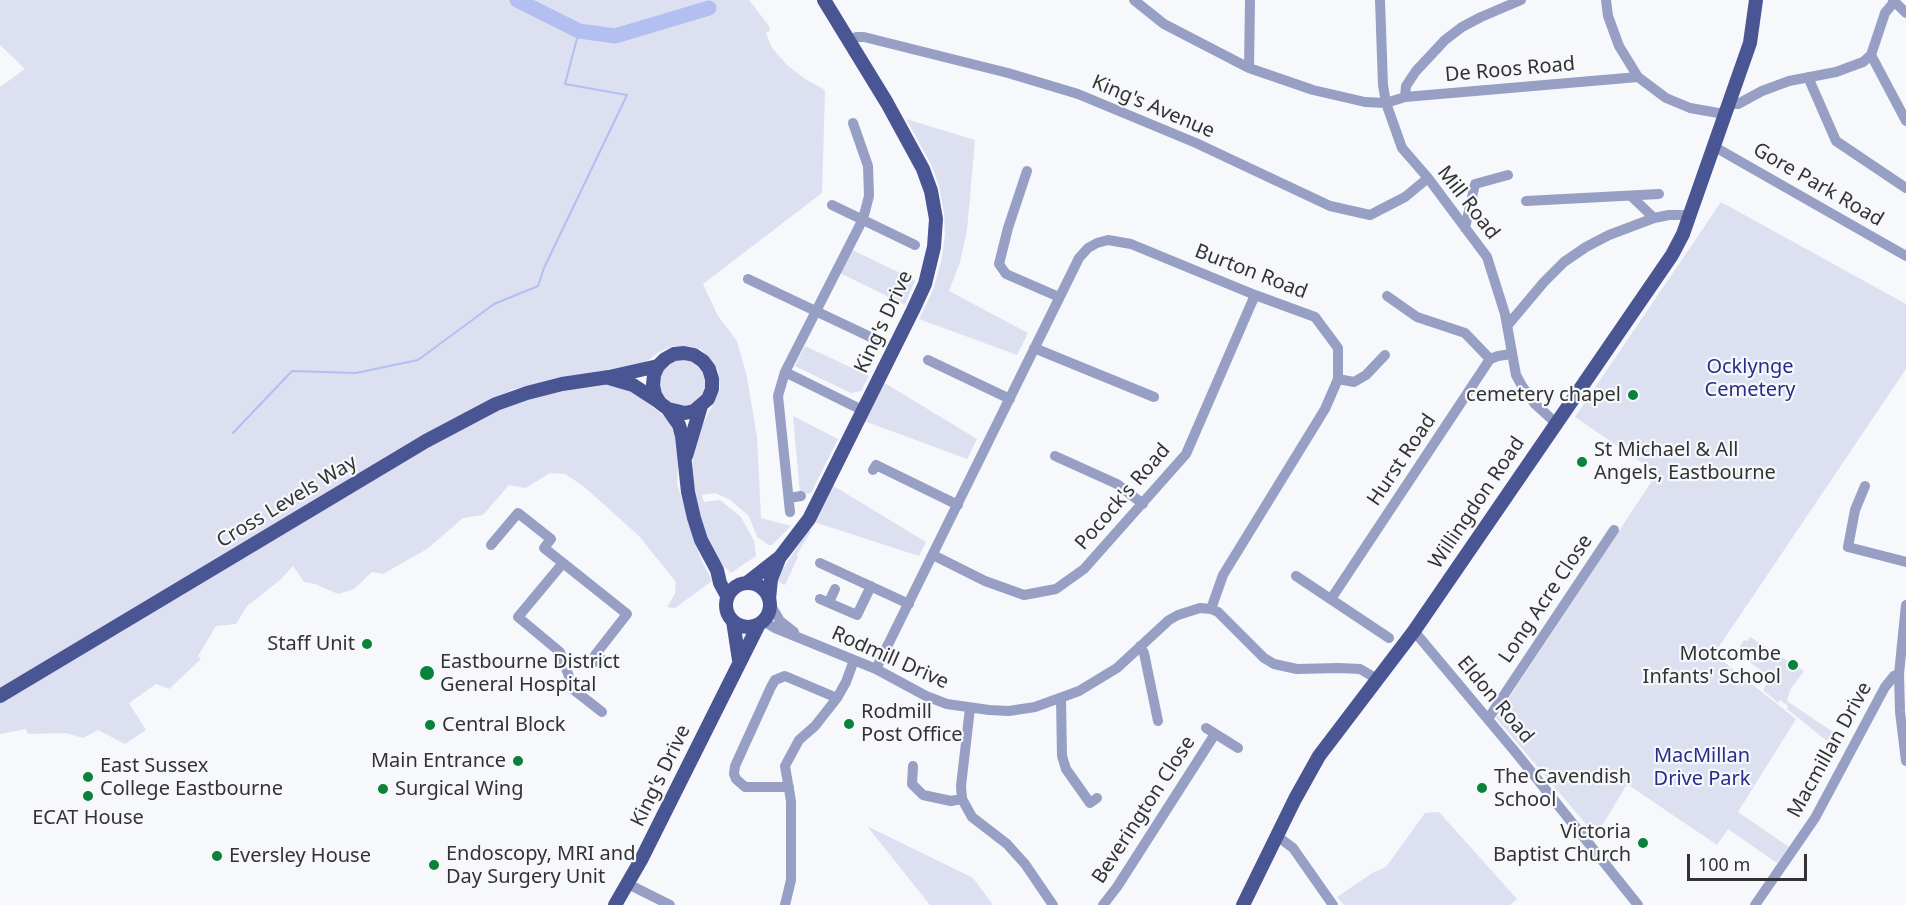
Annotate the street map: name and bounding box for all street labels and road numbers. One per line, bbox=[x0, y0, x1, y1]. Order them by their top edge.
street label: De Roos Road bbox=[1444, 52, 1576, 88]
street label: King's Avenue bbox=[1088, 70, 1218, 144]
street label: Gore Park Road bbox=[1749, 138, 1887, 232]
street label: Mill Road bbox=[1432, 161, 1504, 245]
street label: Burton Road bbox=[1191, 240, 1311, 304]
street label: King's Drive bbox=[850, 267, 918, 377]
street label: Hurst Road bbox=[1363, 410, 1441, 510]
street label: Willingdon Road bbox=[1424, 432, 1530, 574]
street label: Pocock's Road bbox=[1070, 439, 1176, 555]
street label: Cross Levels Way bbox=[213, 451, 361, 553]
street label: Long Acre Close bbox=[1494, 530, 1598, 668]
street label: Rodmill Drive bbox=[828, 621, 952, 695]
street label: Eldon Road bbox=[1452, 652, 1538, 748]
street label: Macmillan Drive bbox=[1783, 678, 1877, 822]
street label: King's Drive bbox=[626, 721, 696, 831]
street label: Beverington Close bbox=[1087, 732, 1201, 888]

